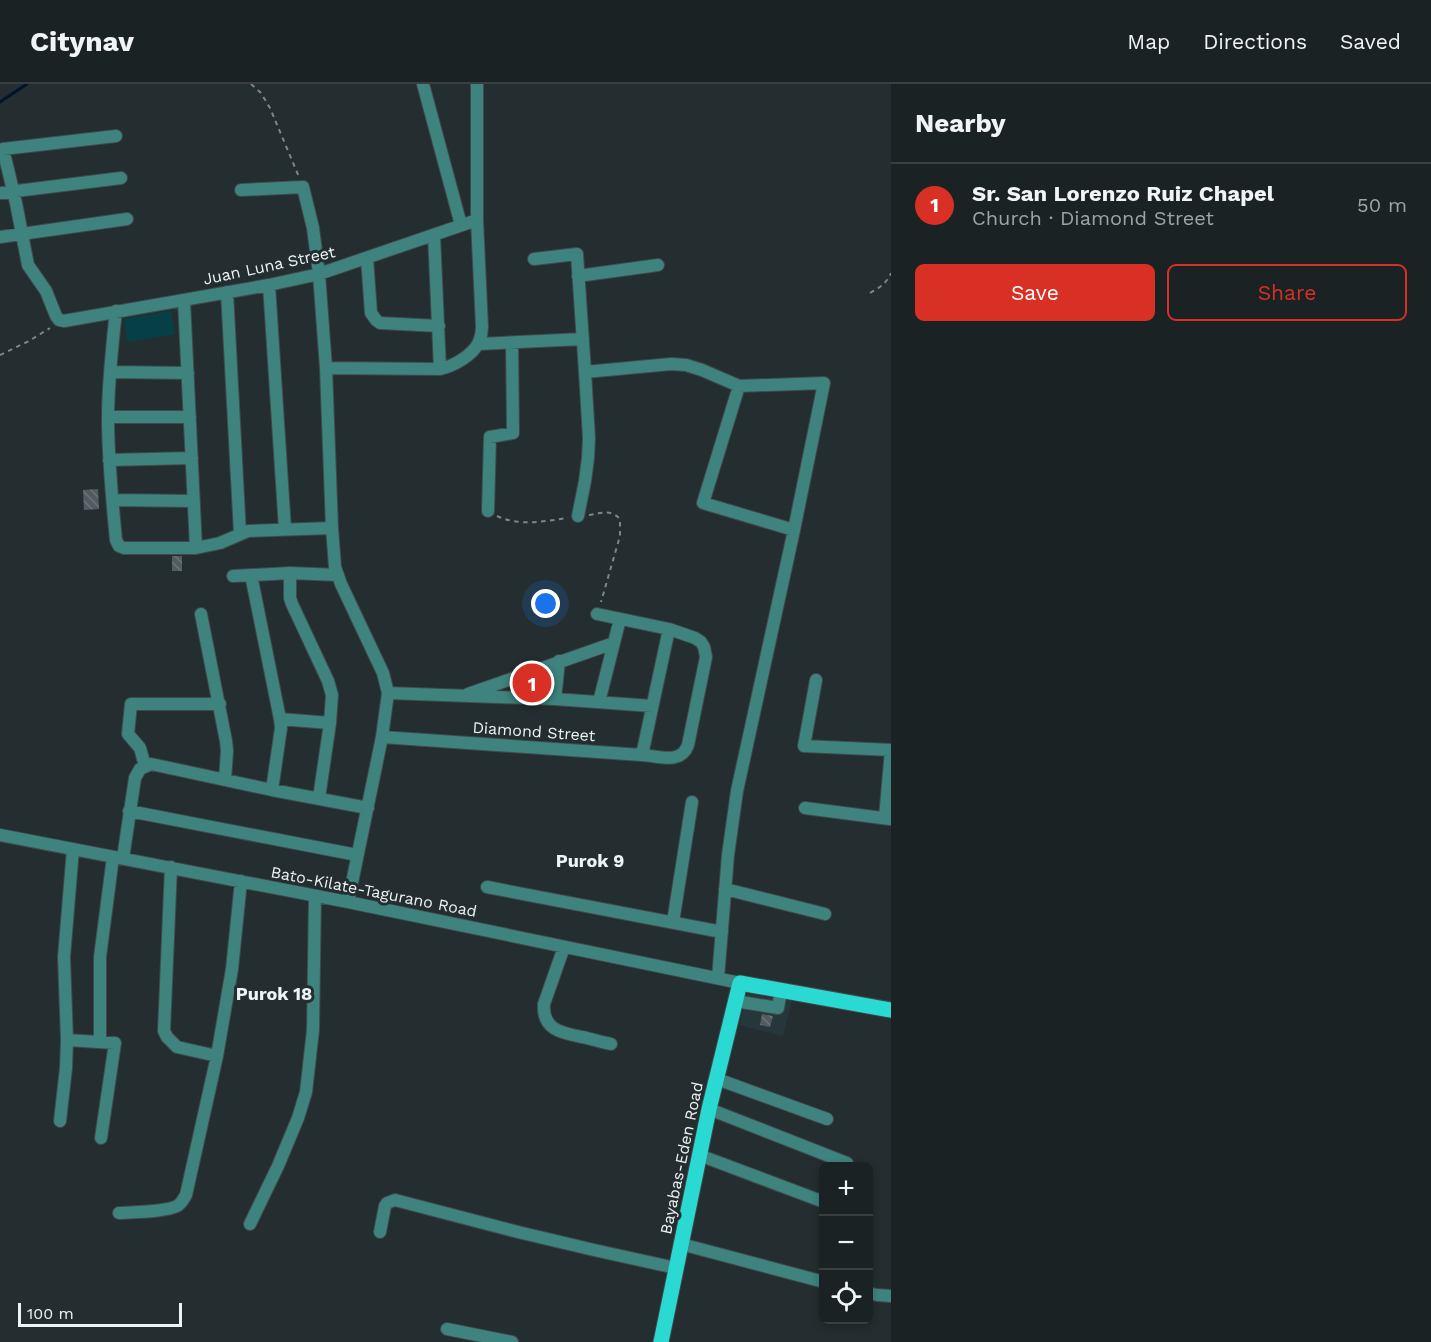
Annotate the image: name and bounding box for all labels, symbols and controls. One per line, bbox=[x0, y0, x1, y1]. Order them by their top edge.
text: Citynav bbox=[30, 25, 134, 58]
text: Map bbox=[1127, 29, 1170, 54]
text: Directions bbox=[1203, 29, 1307, 54]
text: Saved bbox=[1340, 29, 1401, 54]
text: Nearby bbox=[915, 108, 1006, 138]
text: Sr. San Lorenzo Ruiz Chapel bbox=[972, 181, 1274, 206]
text: 1 bbox=[930, 193, 939, 217]
text: 50 m bbox=[1357, 193, 1407, 217]
text: Church · Diamond Street bbox=[972, 206, 1214, 230]
street label: Juan Luna Street bbox=[201, 242, 337, 289]
button: Save bbox=[915, 264, 1155, 321]
button: Share bbox=[1167, 264, 1407, 321]
your location bbox=[531, 589, 560, 618]
pin: 1 bbox=[512, 660, 552, 706]
street label: Diamond Street bbox=[472, 718, 596, 745]
district label: Purok 9 bbox=[556, 850, 624, 871]
street label: Bato-Kilate-Tagurano Road bbox=[269, 862, 479, 921]
district label: Purok 18 bbox=[236, 983, 312, 1004]
street label: Bayabas-Eden Road bbox=[656, 1080, 707, 1236]
map controls bbox=[819, 1162, 873, 1324]
button: + bbox=[819, 1162, 873, 1216]
button: − bbox=[819, 1216, 873, 1270]
button: locate bbox=[819, 1270, 873, 1324]
scale bar bbox=[18, 1300, 182, 1328]
text: 100 m bbox=[27, 1304, 74, 1323]

